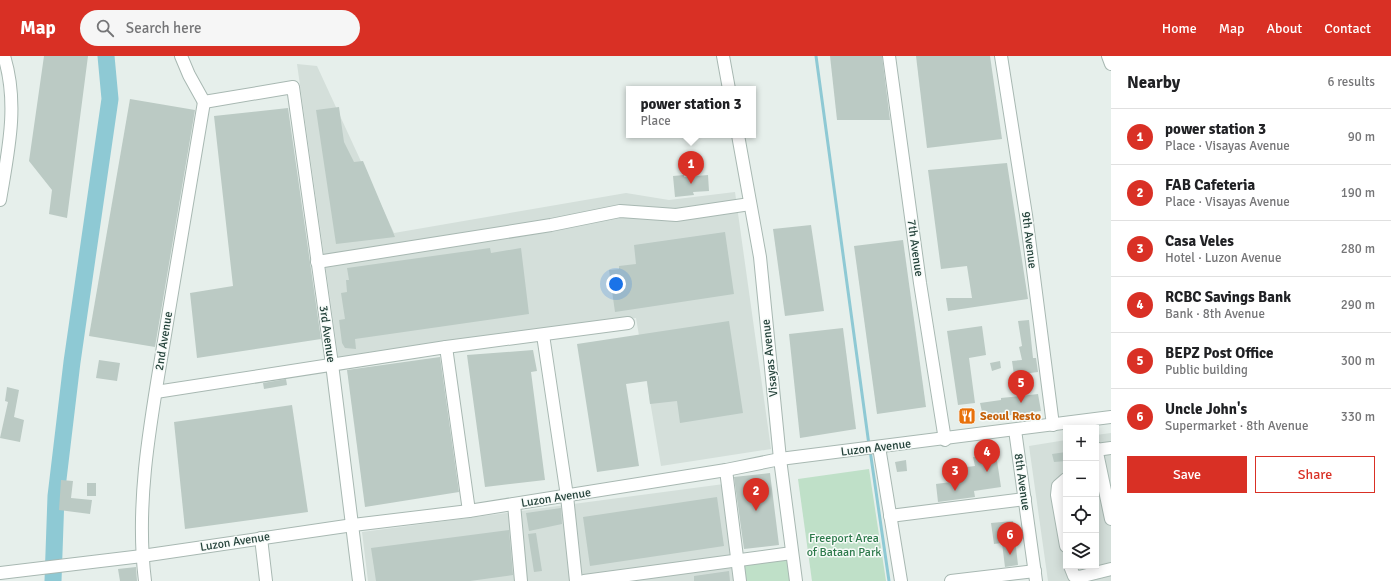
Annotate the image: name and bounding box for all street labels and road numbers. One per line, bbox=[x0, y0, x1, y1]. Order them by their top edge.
street label: 9th Avenue bbox=[1018, 211, 1040, 269]
street label: 7th Avenue bbox=[904, 219, 926, 277]
street label: 3rd Avenue bbox=[316, 305, 338, 363]
street label: 2nd Avenue bbox=[152, 310, 176, 372]
street label: Visayas Avenue bbox=[758, 318, 782, 398]
street label: Luzon Avenue bbox=[840, 436, 912, 460]
street label: 8th Avenue bbox=[1011, 453, 1033, 511]
street label: Luzon Avenue bbox=[520, 485, 592, 511]
street label: Luzon Avenue bbox=[199, 529, 271, 555]

